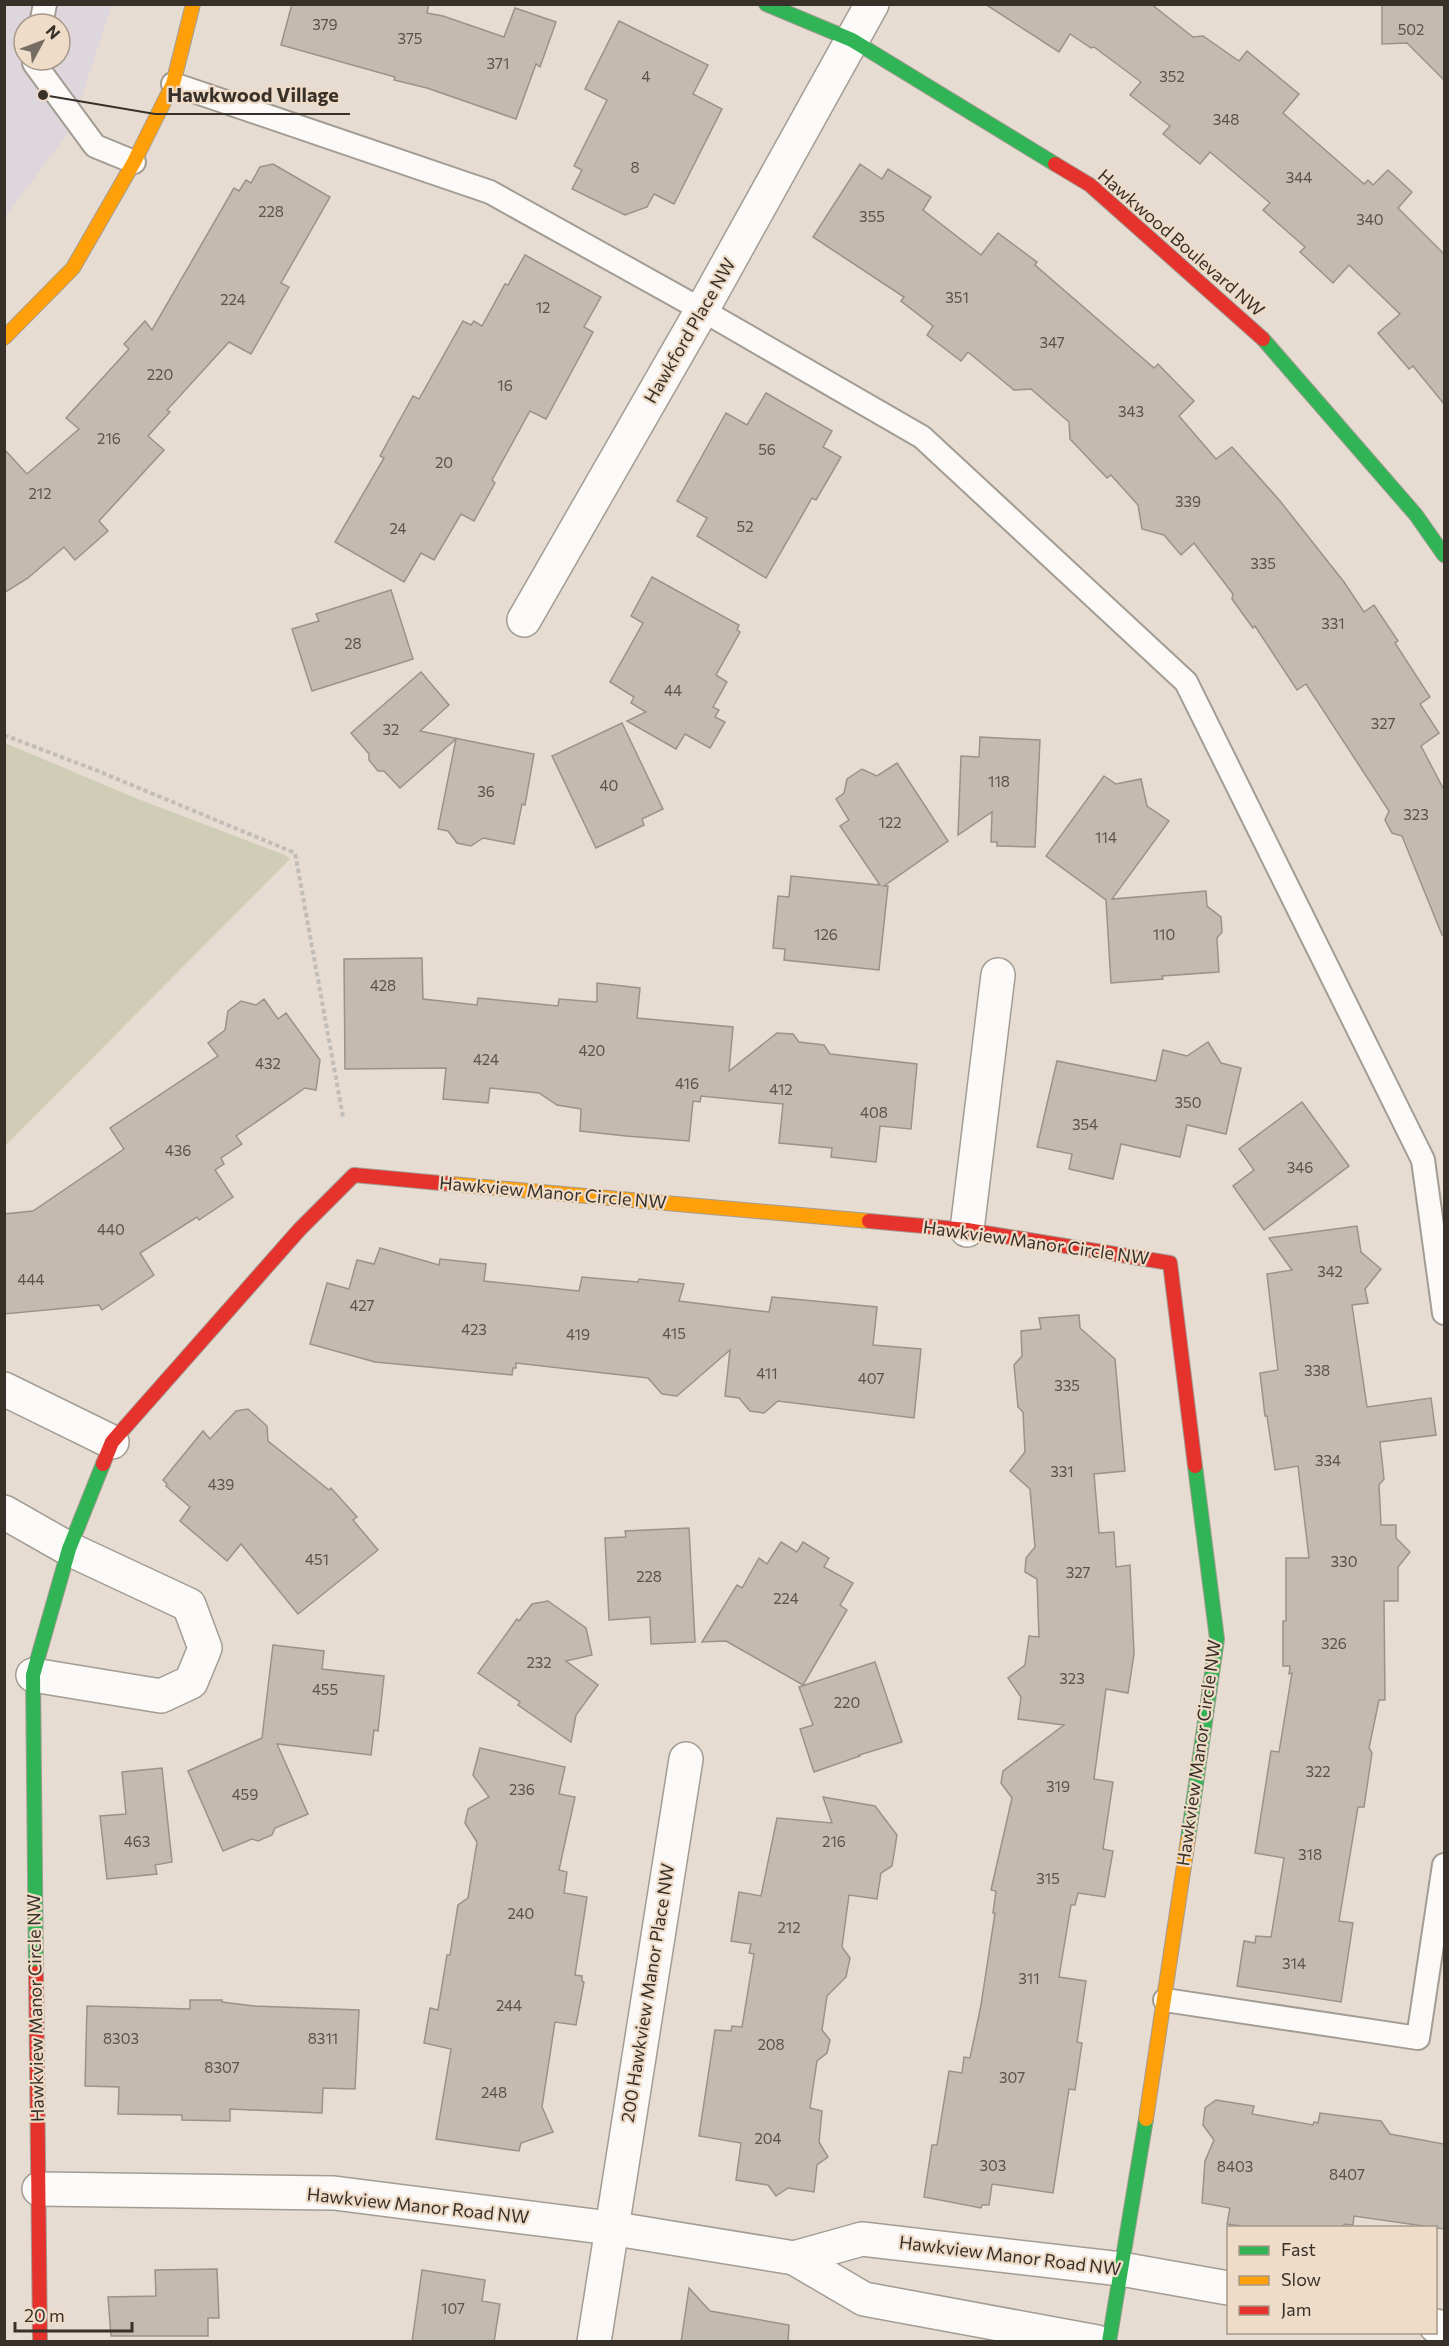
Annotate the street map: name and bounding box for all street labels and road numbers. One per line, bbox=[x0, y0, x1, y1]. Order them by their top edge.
street label: Hawkwood Boulevard NW bbox=[1094, 164, 1270, 321]
street label: Hawkford Place NW bbox=[639, 254, 740, 407]
street label: Hawkview Manor Circle NW bbox=[438, 1171, 668, 1213]
street label: Hawkview Manor Circle NW bbox=[922, 1215, 1151, 1269]
street label: Hawkview Manor Circle NW bbox=[1171, 1638, 1225, 1867]
street label: 200 Hawkview Manor Place NW bbox=[616, 1862, 678, 2124]
street label: Hawkview Manor Circle NW bbox=[22, 1894, 48, 2122]
street label: Hawkview Manor Road NW bbox=[306, 2182, 530, 2228]
street label: Hawkview Manor Road NW bbox=[898, 2230, 1122, 2280]

